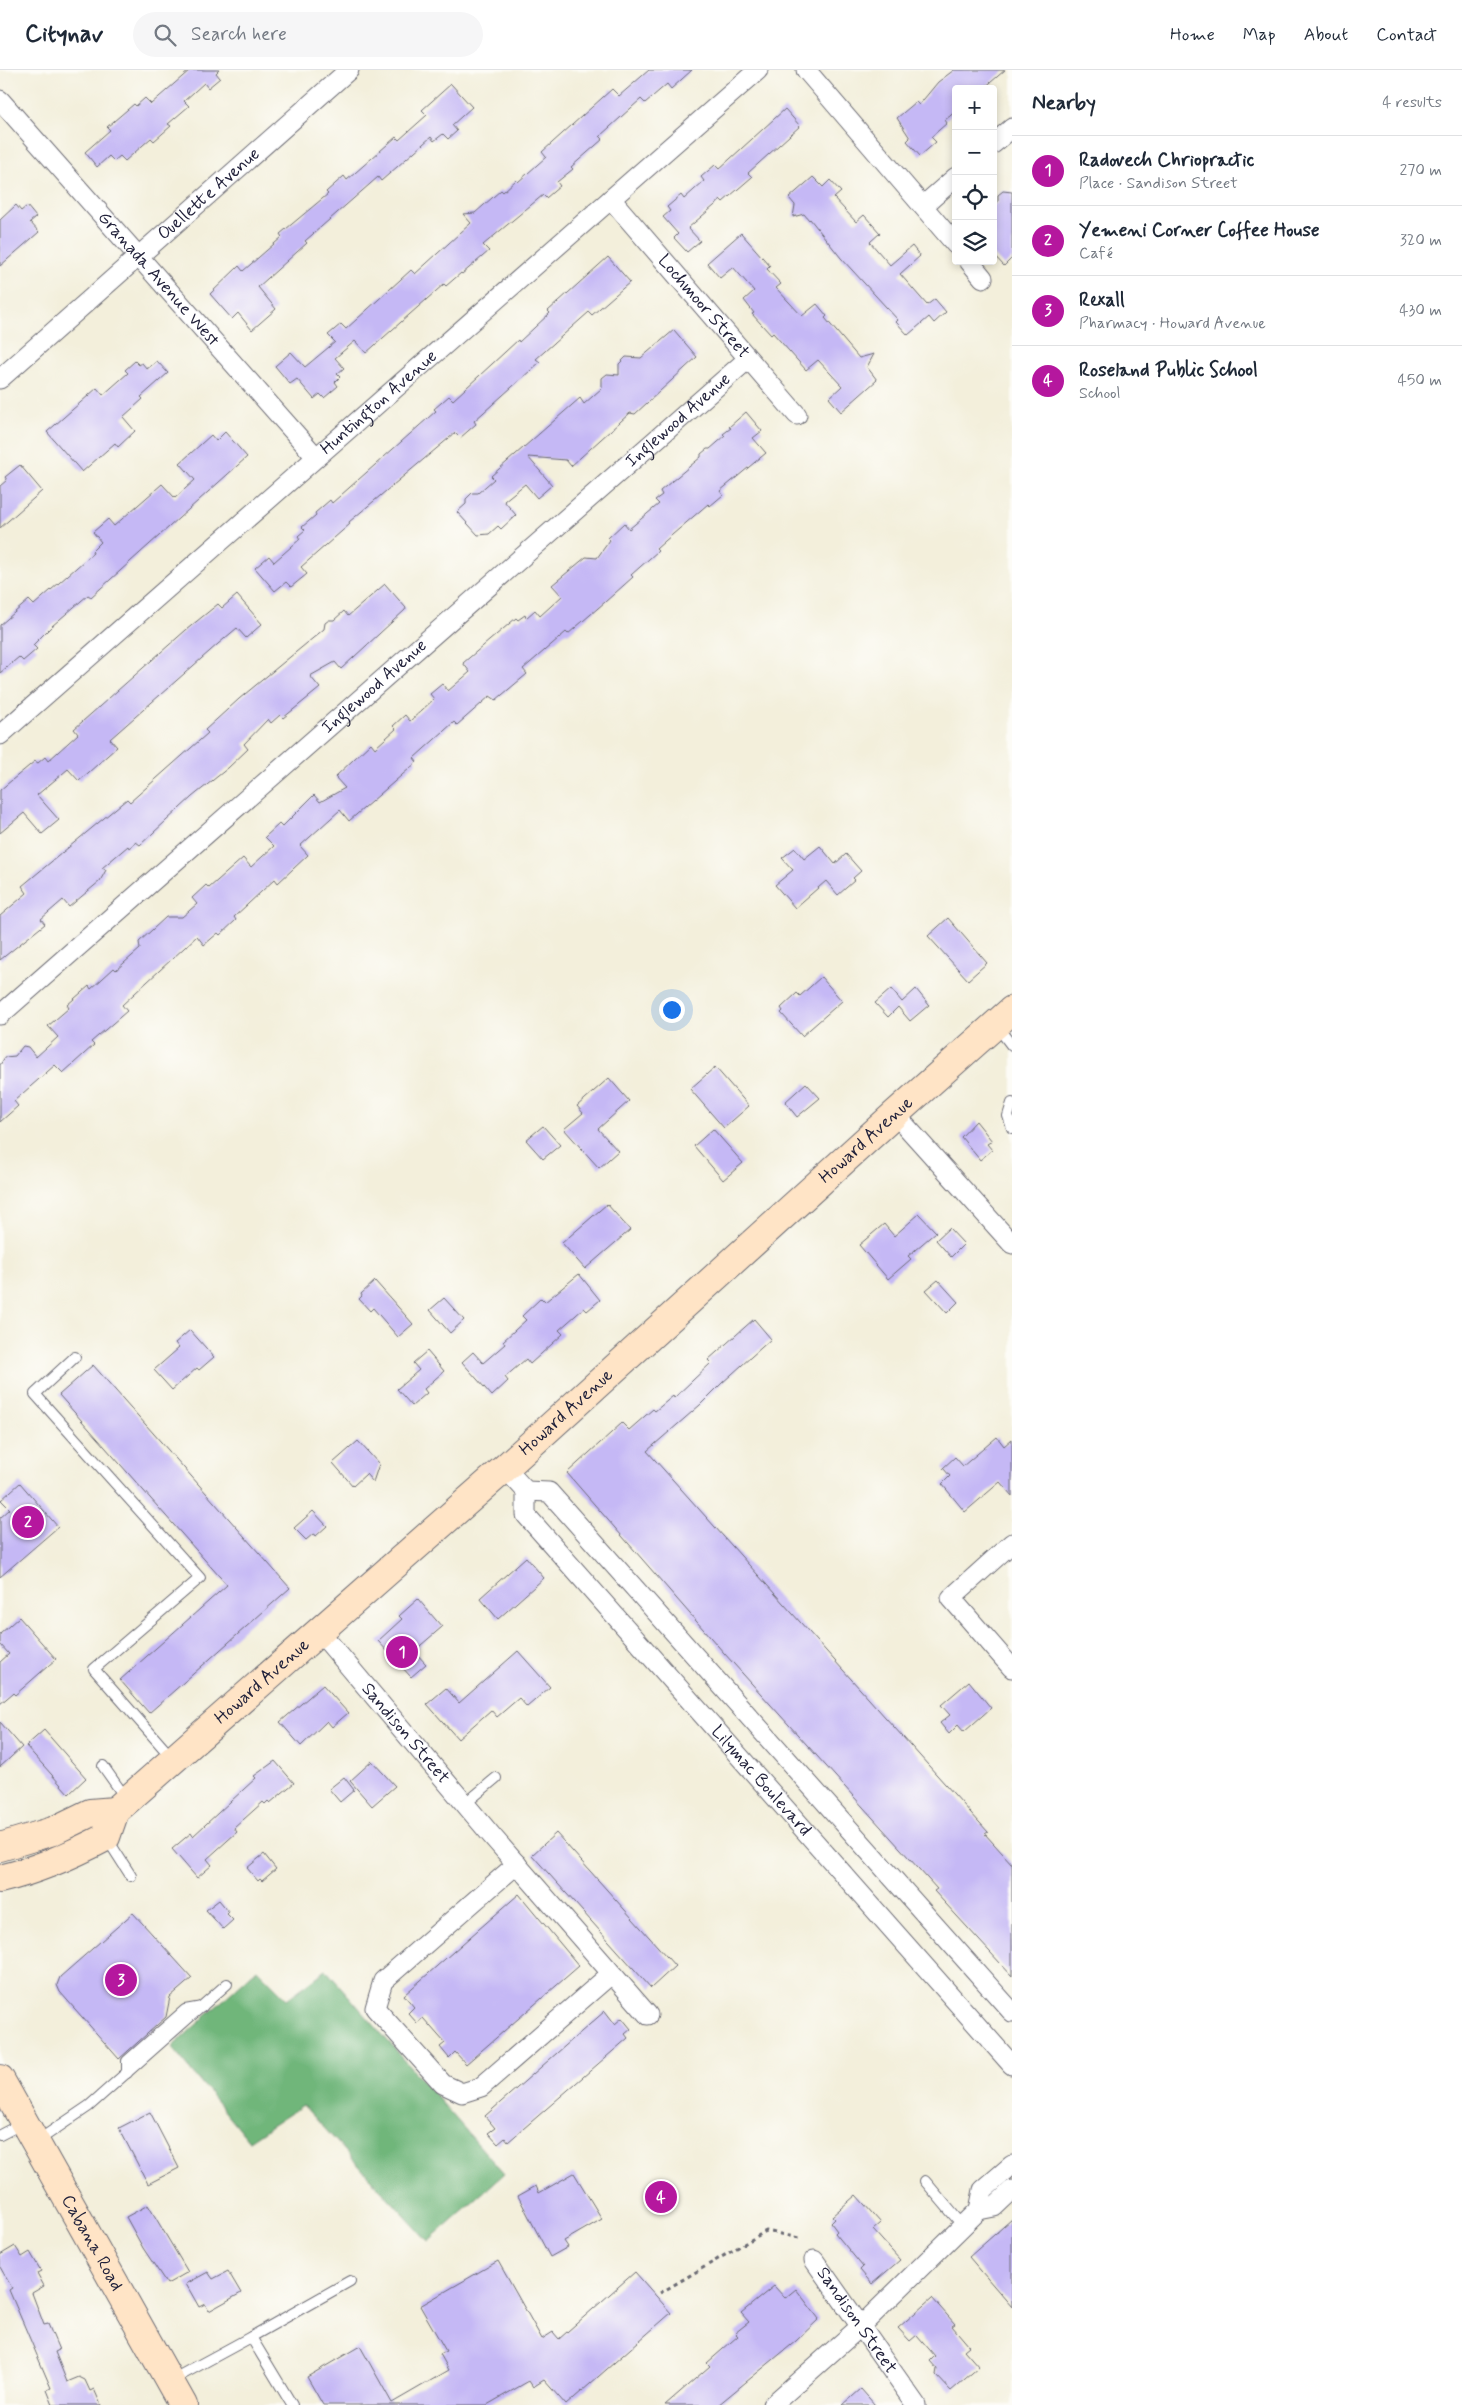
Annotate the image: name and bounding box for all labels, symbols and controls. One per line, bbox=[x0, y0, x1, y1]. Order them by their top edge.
search box bbox=[133, 12, 483, 57]
text: Citynav bbox=[25, 19, 103, 50]
icon: search bbox=[151, 21, 179, 49]
text: Search here bbox=[191, 22, 287, 47]
text: Home bbox=[1170, 23, 1215, 47]
text: Map bbox=[1243, 23, 1276, 47]
text: About bbox=[1304, 23, 1348, 47]
text: Contact bbox=[1376, 23, 1437, 47]
map controls bbox=[952, 85, 997, 265]
button: + bbox=[952, 85, 997, 130]
text: Nearby bbox=[1032, 89, 1096, 117]
text: 4 results bbox=[1382, 92, 1442, 113]
button: − bbox=[952, 130, 997, 175]
street label: Ouellette Avenue bbox=[153, 142, 265, 246]
text: Radovech Chriopractic bbox=[1079, 148, 1254, 173]
text: 1 bbox=[1044, 160, 1052, 181]
text: 270 m bbox=[1399, 160, 1442, 181]
text: Place · Sandison Street bbox=[1079, 173, 1238, 194]
button: locate bbox=[952, 175, 997, 220]
street label: Granada Avenue West bbox=[92, 206, 225, 352]
text: Yemeni Corner Coffee House bbox=[1079, 218, 1320, 243]
button: layers bbox=[952, 220, 997, 265]
text: 2 bbox=[1044, 230, 1052, 251]
text: 320 m bbox=[1400, 230, 1442, 251]
text: Café bbox=[1079, 243, 1113, 264]
street label: Lochmoor Street bbox=[652, 249, 755, 364]
text: Rexall bbox=[1079, 288, 1125, 313]
text: 3 bbox=[1044, 300, 1052, 321]
text: 430 m bbox=[1399, 300, 1442, 321]
text: Pharmacy · Howard Avenue bbox=[1079, 313, 1266, 334]
street label: Huntington Avenue bbox=[315, 345, 443, 461]
text: Roseland Public School bbox=[1079, 358, 1258, 383]
street label: Inglewood Avenue bbox=[620, 368, 736, 473]
text: 4 bbox=[1043, 370, 1053, 391]
text: 450 m bbox=[1397, 370, 1442, 391]
text: School bbox=[1079, 383, 1120, 404]
street label: Inglewood Avenue bbox=[317, 634, 432, 739]
your location bbox=[659, 997, 685, 1023]
street label: Howard Avenue bbox=[814, 1091, 919, 1189]
street label: Howard Avenue bbox=[514, 1363, 619, 1461]
pin: 2 bbox=[12, 1503, 44, 1541]
street label: Howard Avenue bbox=[210, 1633, 315, 1730]
pin: 1 bbox=[386, 1633, 418, 1671]
street label: Sandison Street bbox=[356, 1678, 455, 1789]
street label: Lilymac Boulevard bbox=[705, 1720, 817, 1842]
pin: 3 bbox=[105, 1961, 137, 1999]
pin: 4 bbox=[645, 2178, 677, 2216]
street label: Cabana Road bbox=[55, 2191, 129, 2295]
street label: Sandison Street bbox=[811, 2262, 902, 2379]

